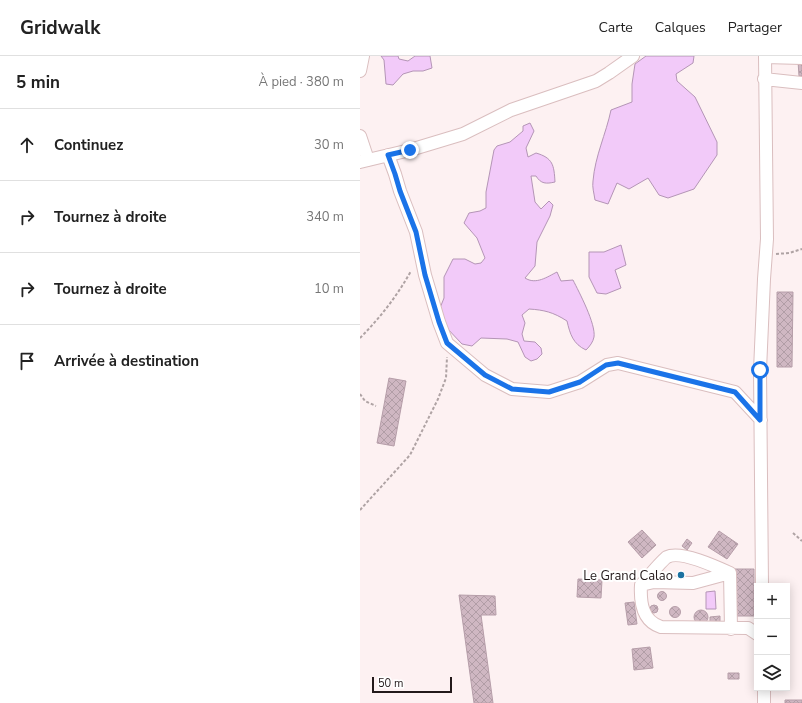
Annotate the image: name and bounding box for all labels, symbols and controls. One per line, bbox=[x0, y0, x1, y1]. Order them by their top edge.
text: Gridwalk bbox=[20, 15, 100, 41]
text: Carte bbox=[599, 18, 633, 37]
text: Calques bbox=[655, 18, 706, 37]
text: Partager bbox=[728, 18, 782, 37]
text: 5 min bbox=[16, 71, 60, 94]
text: À pied · 380 m bbox=[259, 73, 344, 91]
icon: ahead bbox=[16, 134, 38, 156]
text: Continuez bbox=[54, 135, 123, 155]
text: 30 m bbox=[314, 136, 344, 154]
route end bbox=[401, 141, 419, 159]
icon: right bbox=[16, 206, 38, 228]
text: Tournez à droite bbox=[54, 207, 167, 227]
text: 340 m bbox=[306, 208, 344, 226]
icon: right bbox=[16, 278, 38, 300]
text: Tournez à droite bbox=[54, 279, 167, 299]
text: 10 m bbox=[314, 280, 344, 298]
icon: arrive bbox=[16, 350, 38, 372]
text: Arrivée à destination bbox=[54, 351, 199, 371]
route start bbox=[751, 361, 769, 379]
place label: Le Grand Calao bbox=[583, 567, 673, 585]
marker: Le Grand Calao bbox=[676, 570, 686, 580]
map controls bbox=[754, 583, 790, 691]
button: + bbox=[754, 583, 790, 619]
button: − bbox=[754, 619, 790, 655]
button: layers bbox=[754, 655, 790, 691]
scale bar bbox=[372, 675, 452, 694]
text: 50 m bbox=[378, 676, 403, 691]

